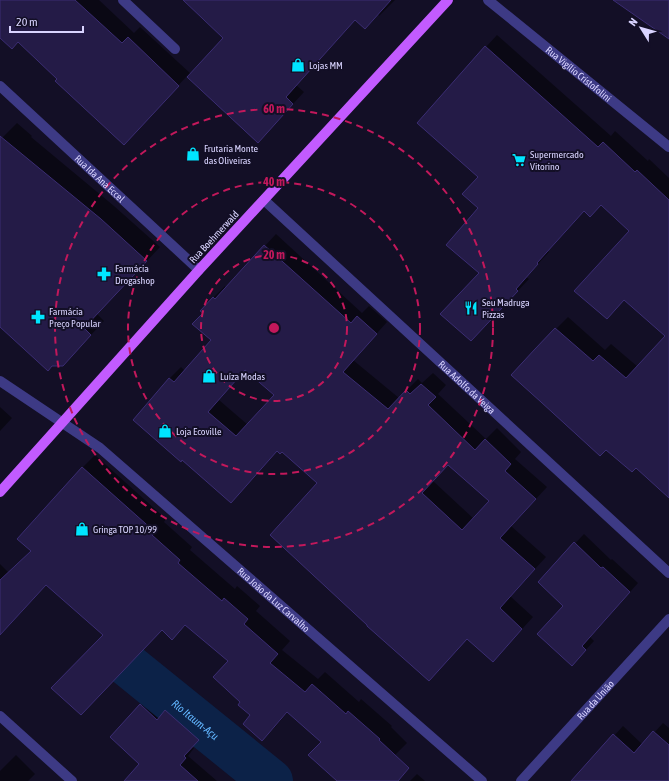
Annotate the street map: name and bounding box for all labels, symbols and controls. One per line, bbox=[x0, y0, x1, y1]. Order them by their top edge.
scale bar bbox=[10, 8, 83, 34]
north arrow bbox=[621, 8, 661, 48]
text: 20 m bbox=[16, 15, 38, 29]
text: N bbox=[626, 16, 640, 28]
street label: Rua Vigílio Cristofolini bbox=[544, 44, 614, 104]
shop icon: Lojas MM bbox=[290, 57, 306, 73]
place label: Lojas MM bbox=[309, 60, 343, 71]
text: 60 m bbox=[263, 102, 285, 116]
place label: Frutaria Monte das Oliveiras bbox=[204, 143, 258, 166]
shop icon: Frutaria Monte das Oliveiras bbox=[185, 146, 201, 162]
place label: Supermercado Vitorino bbox=[530, 149, 584, 172]
supermarket icon: Supermercado Vitorino bbox=[511, 152, 527, 168]
street label: Rua Ida Ana Eccel bbox=[73, 153, 127, 204]
text: 40 m bbox=[262, 175, 285, 189]
street label: Rua Boehmerwald bbox=[187, 208, 241, 265]
text: 20 m bbox=[263, 248, 285, 262]
place label: Farmácia Drogashop bbox=[115, 263, 155, 286]
pharmacy icon: Farmácia Drogashop bbox=[96, 266, 112, 282]
place label: Seu Madruga Pizzas bbox=[482, 297, 530, 320]
restaurant icon: Seu Madruga Pizzas bbox=[463, 300, 479, 316]
place label: Farmácia Preço Popular bbox=[49, 306, 101, 329]
pharmacy icon: Farmácia Preço Popular bbox=[30, 309, 46, 325]
centre of rings bbox=[267, 321, 281, 335]
street label: Rua Adolfo da Veiga bbox=[437, 358, 498, 416]
shop icon: Luíza Modas bbox=[201, 368, 217, 384]
place label: Luíza Modas bbox=[220, 371, 265, 382]
shop icon: Loja Ecoville bbox=[157, 423, 173, 439]
place label: Loja Ecoville bbox=[176, 426, 222, 437]
shop icon: Gringa TOP 10/99 bbox=[74, 521, 90, 537]
place label: Gringa TOP 10/99 bbox=[93, 524, 157, 535]
street label: Rua João da Luz Carvalho bbox=[236, 565, 312, 634]
street label: Rua da União bbox=[575, 678, 616, 722]
water label: Rio Itaum-Açu bbox=[169, 697, 221, 743]

